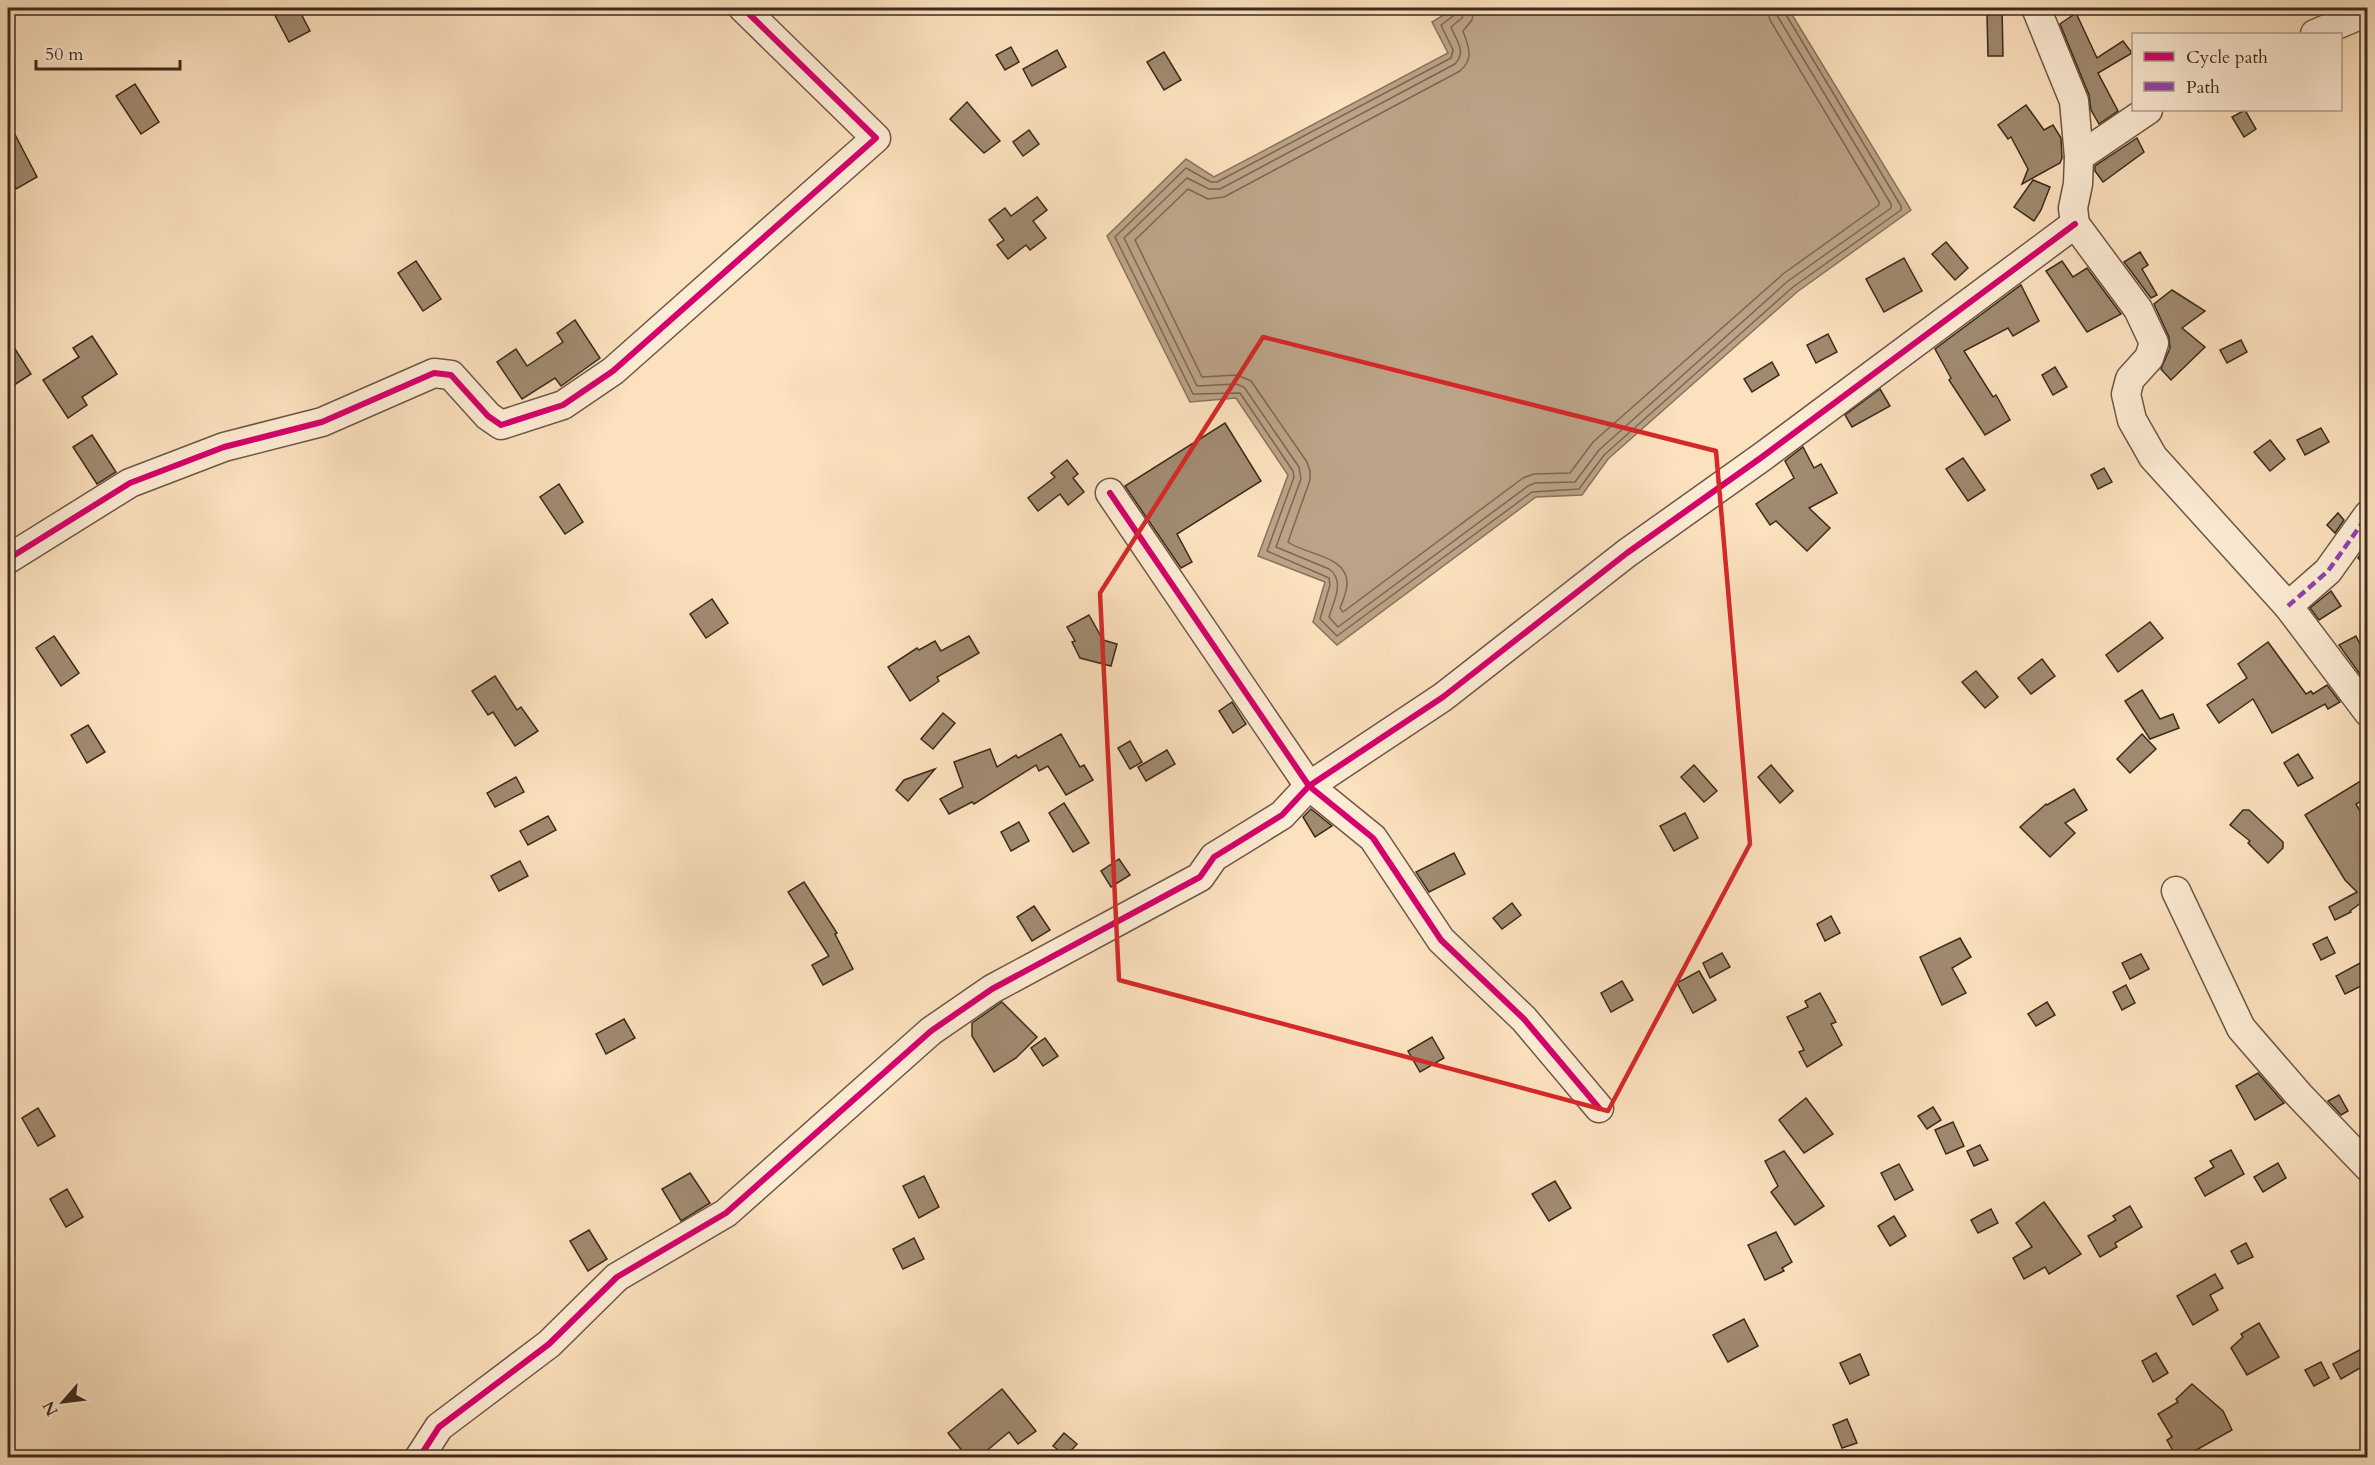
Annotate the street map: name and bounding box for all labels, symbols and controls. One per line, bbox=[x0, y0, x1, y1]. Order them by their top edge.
scale bar bbox=[36, 33, 180, 71]
legend bbox=[2132, 33, 2342, 111]
text: 50 m bbox=[45, 42, 84, 67]
text: Cycle path bbox=[2186, 45, 2268, 70]
text: Path bbox=[2186, 75, 2220, 100]
north arrow bbox=[33, 1372, 93, 1432]
text: N bbox=[38, 1397, 64, 1420]

